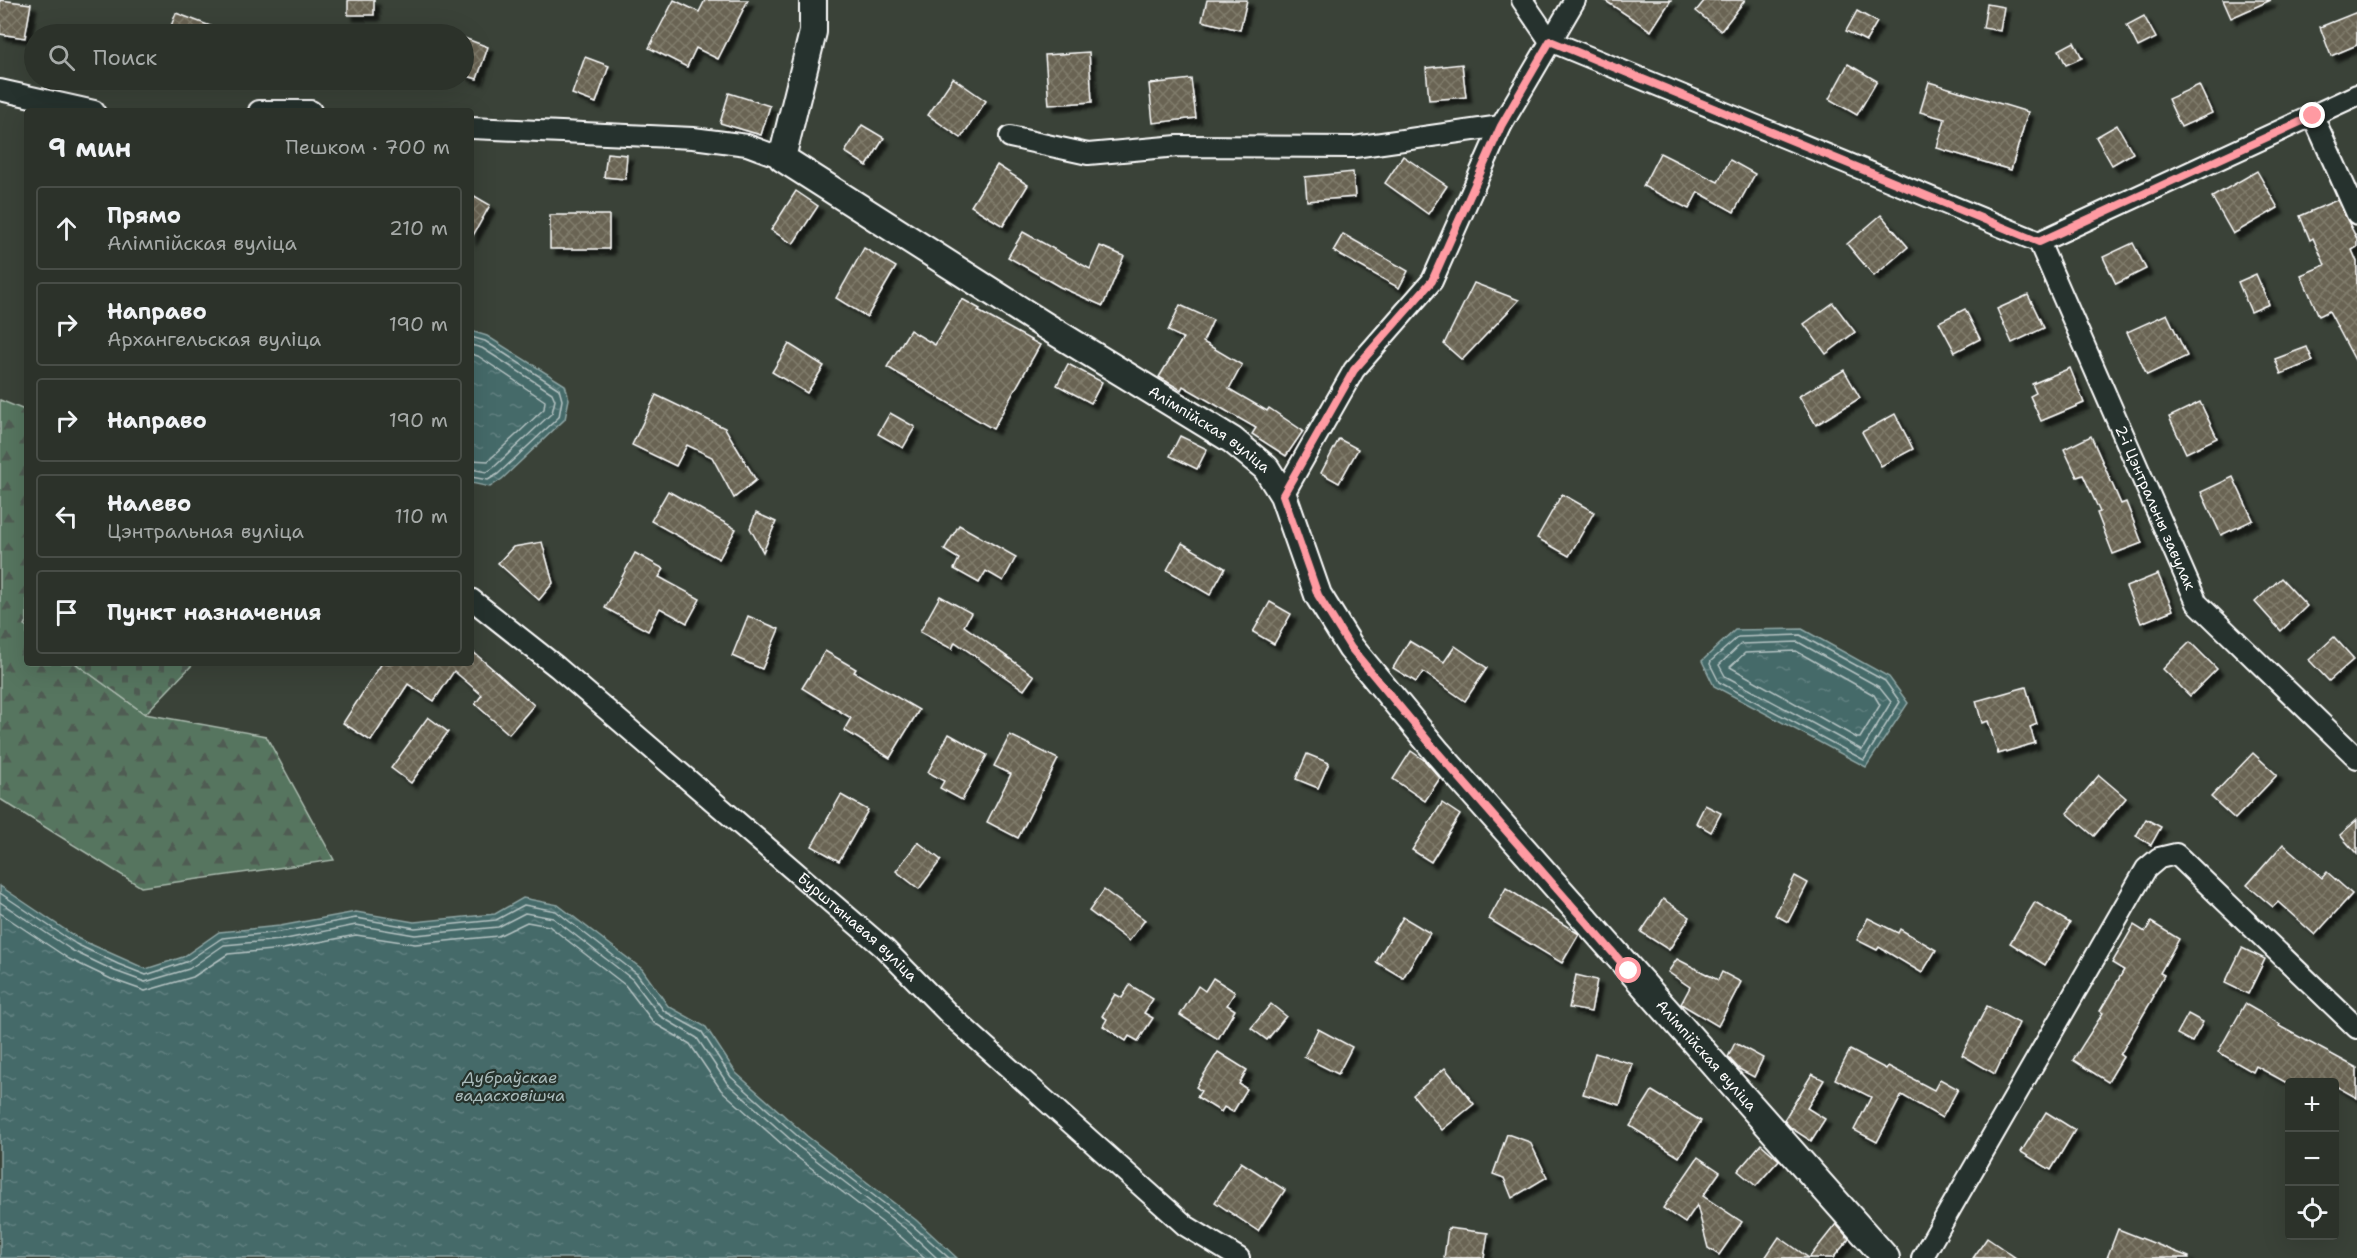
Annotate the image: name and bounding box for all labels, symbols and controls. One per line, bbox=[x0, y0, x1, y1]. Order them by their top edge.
search box bbox=[24, 24, 474, 90]
icon: search bbox=[45, 41, 78, 74]
text: Поиск bbox=[93, 43, 157, 72]
route end bbox=[2299, 102, 2325, 128]
text: 9 мин bbox=[48, 130, 131, 165]
text: Пешком · 700 m bbox=[285, 134, 450, 160]
text: Прямо bbox=[107, 201, 181, 230]
icon: ahead bbox=[50, 212, 83, 245]
text: 210 m bbox=[389, 215, 448, 241]
text: Алімпійская вуліца bbox=[107, 230, 297, 256]
text: Направо bbox=[107, 297, 207, 326]
icon: right bbox=[50, 308, 83, 341]
text: 190 m bbox=[389, 311, 448, 337]
text: Архангельская вуліца bbox=[107, 326, 321, 352]
street label: Алімпійская вуліца bbox=[1145, 381, 1275, 478]
icon: right bbox=[50, 404, 83, 437]
text: Направо bbox=[107, 406, 207, 435]
text: 190 m bbox=[389, 407, 448, 433]
street label: 2-і Цэнтральны завулак bbox=[2110, 422, 2200, 593]
text: Налево bbox=[107, 489, 191, 518]
icon: left bbox=[50, 500, 83, 533]
text: 110 m bbox=[394, 503, 448, 529]
text: Цэнтральная вуліца bbox=[107, 518, 304, 544]
icon: arrive bbox=[50, 596, 83, 629]
text: Пункт назначения bbox=[107, 598, 321, 627]
street label: Бурштынавая вуліца bbox=[793, 868, 922, 986]
route start bbox=[1615, 957, 1641, 983]
street label: Алімпійская вуліца bbox=[1652, 996, 1762, 1116]
water label: Дубраўскае вадасховішча bbox=[455, 1067, 565, 1106]
map controls bbox=[2285, 1078, 2339, 1240]
button: + bbox=[2285, 1078, 2339, 1132]
button: − bbox=[2285, 1132, 2339, 1186]
button: locate bbox=[2285, 1186, 2339, 1240]

